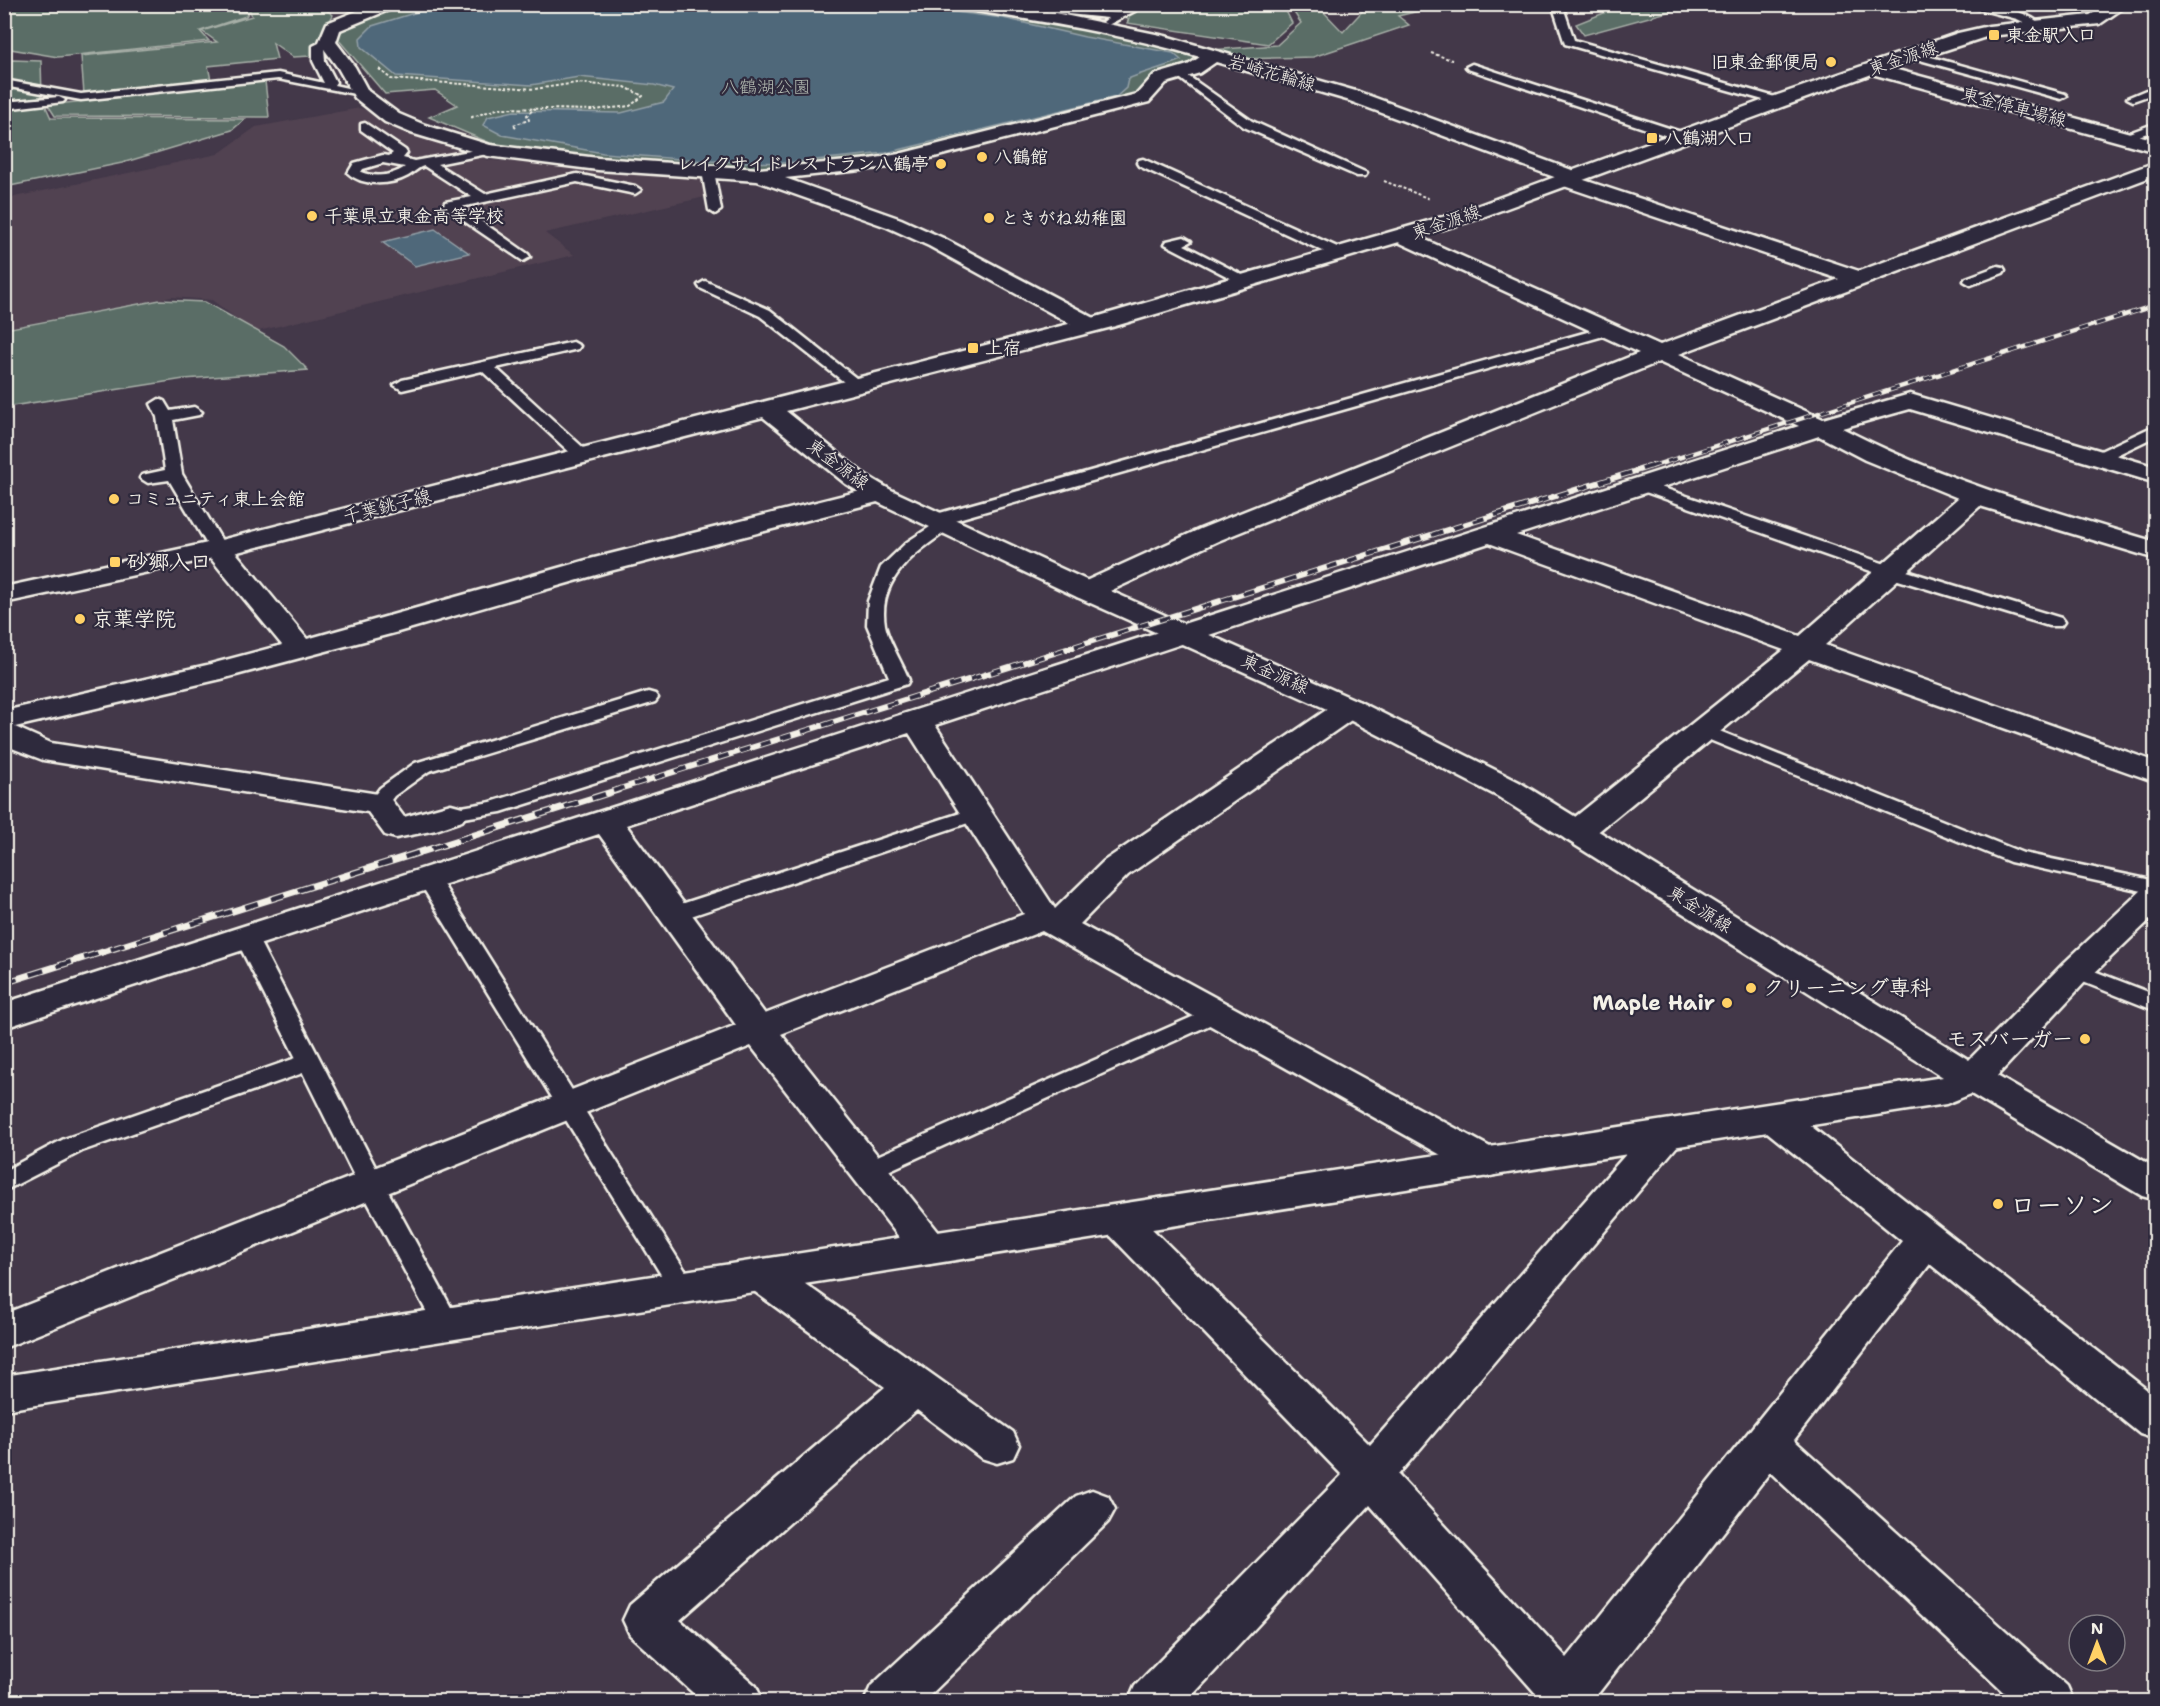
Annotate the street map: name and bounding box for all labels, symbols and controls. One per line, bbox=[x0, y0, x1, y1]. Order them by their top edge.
place label: 東金駅入口 bbox=[2006, 23, 2096, 47]
marker: 東金駅入口 bbox=[1987, 28, 2001, 42]
street label: 東金源線 bbox=[1865, 35, 1941, 81]
street label: 岩崎花輪線 bbox=[1225, 49, 1319, 97]
place label: 旧東金郵便局 bbox=[1711, 50, 1819, 74]
marker: 旧東金郵便局 bbox=[1824, 55, 1838, 69]
park label: 八鶴湖公園 bbox=[721, 75, 811, 99]
street label: 東金停車場線 bbox=[1959, 81, 2069, 133]
place label: 八鶴湖入口 bbox=[1664, 126, 1754, 150]
marker: 八鶴湖入口 bbox=[1645, 131, 1659, 145]
place label: 八鶴館 bbox=[994, 145, 1048, 169]
marker: 八鶴館 bbox=[975, 150, 989, 164]
place label: レイクサイドレストラン八鶴亭 bbox=[677, 152, 929, 176]
marker: レイクサイドレストラン八鶴亭 bbox=[934, 157, 948, 171]
street label: 東金源線 bbox=[1408, 199, 1484, 245]
place label: 千葉県立東金高等学校 bbox=[324, 204, 504, 228]
place label: ときがね幼稚園 bbox=[1001, 206, 1127, 230]
marker: 千葉県立東金高等学校 bbox=[305, 209, 319, 223]
marker: ときがね幼稚園 bbox=[982, 211, 996, 225]
place label: 上宿 bbox=[985, 336, 1021, 360]
marker: 上宿 bbox=[966, 341, 980, 355]
street label: 東金源線 bbox=[802, 433, 874, 495]
street label: 千葉銚子線 bbox=[340, 483, 434, 529]
place label: コミュニティ東上会館 bbox=[126, 487, 305, 511]
marker: コミュニティ東上会館 bbox=[107, 492, 121, 506]
place label: 砂郷入口 bbox=[127, 548, 211, 576]
marker: 砂郷入口 bbox=[108, 555, 122, 569]
place label: 京葉学院 bbox=[92, 605, 176, 633]
marker: 京葉学院 bbox=[73, 612, 87, 626]
street label: 東金源線 bbox=[1237, 648, 1313, 700]
street label: 東金源線 bbox=[1663, 880, 1737, 938]
place label: クリーニング専科 bbox=[1763, 974, 1931, 1002]
marker: クリーニング専科 bbox=[1744, 981, 1758, 995]
place label: Maple Hair bbox=[1592, 989, 1715, 1017]
marker: Maple Hair bbox=[1720, 996, 1734, 1010]
place label: モスバーガー bbox=[1947, 1025, 2073, 1053]
marker: モスバーガー bbox=[2078, 1032, 2092, 1046]
place label: ローソン bbox=[2010, 1187, 2114, 1222]
marker: ローソン bbox=[1991, 1197, 2005, 1211]
north arrow bbox=[2067, 1613, 2127, 1673]
text: N bbox=[2091, 1618, 2103, 1639]

